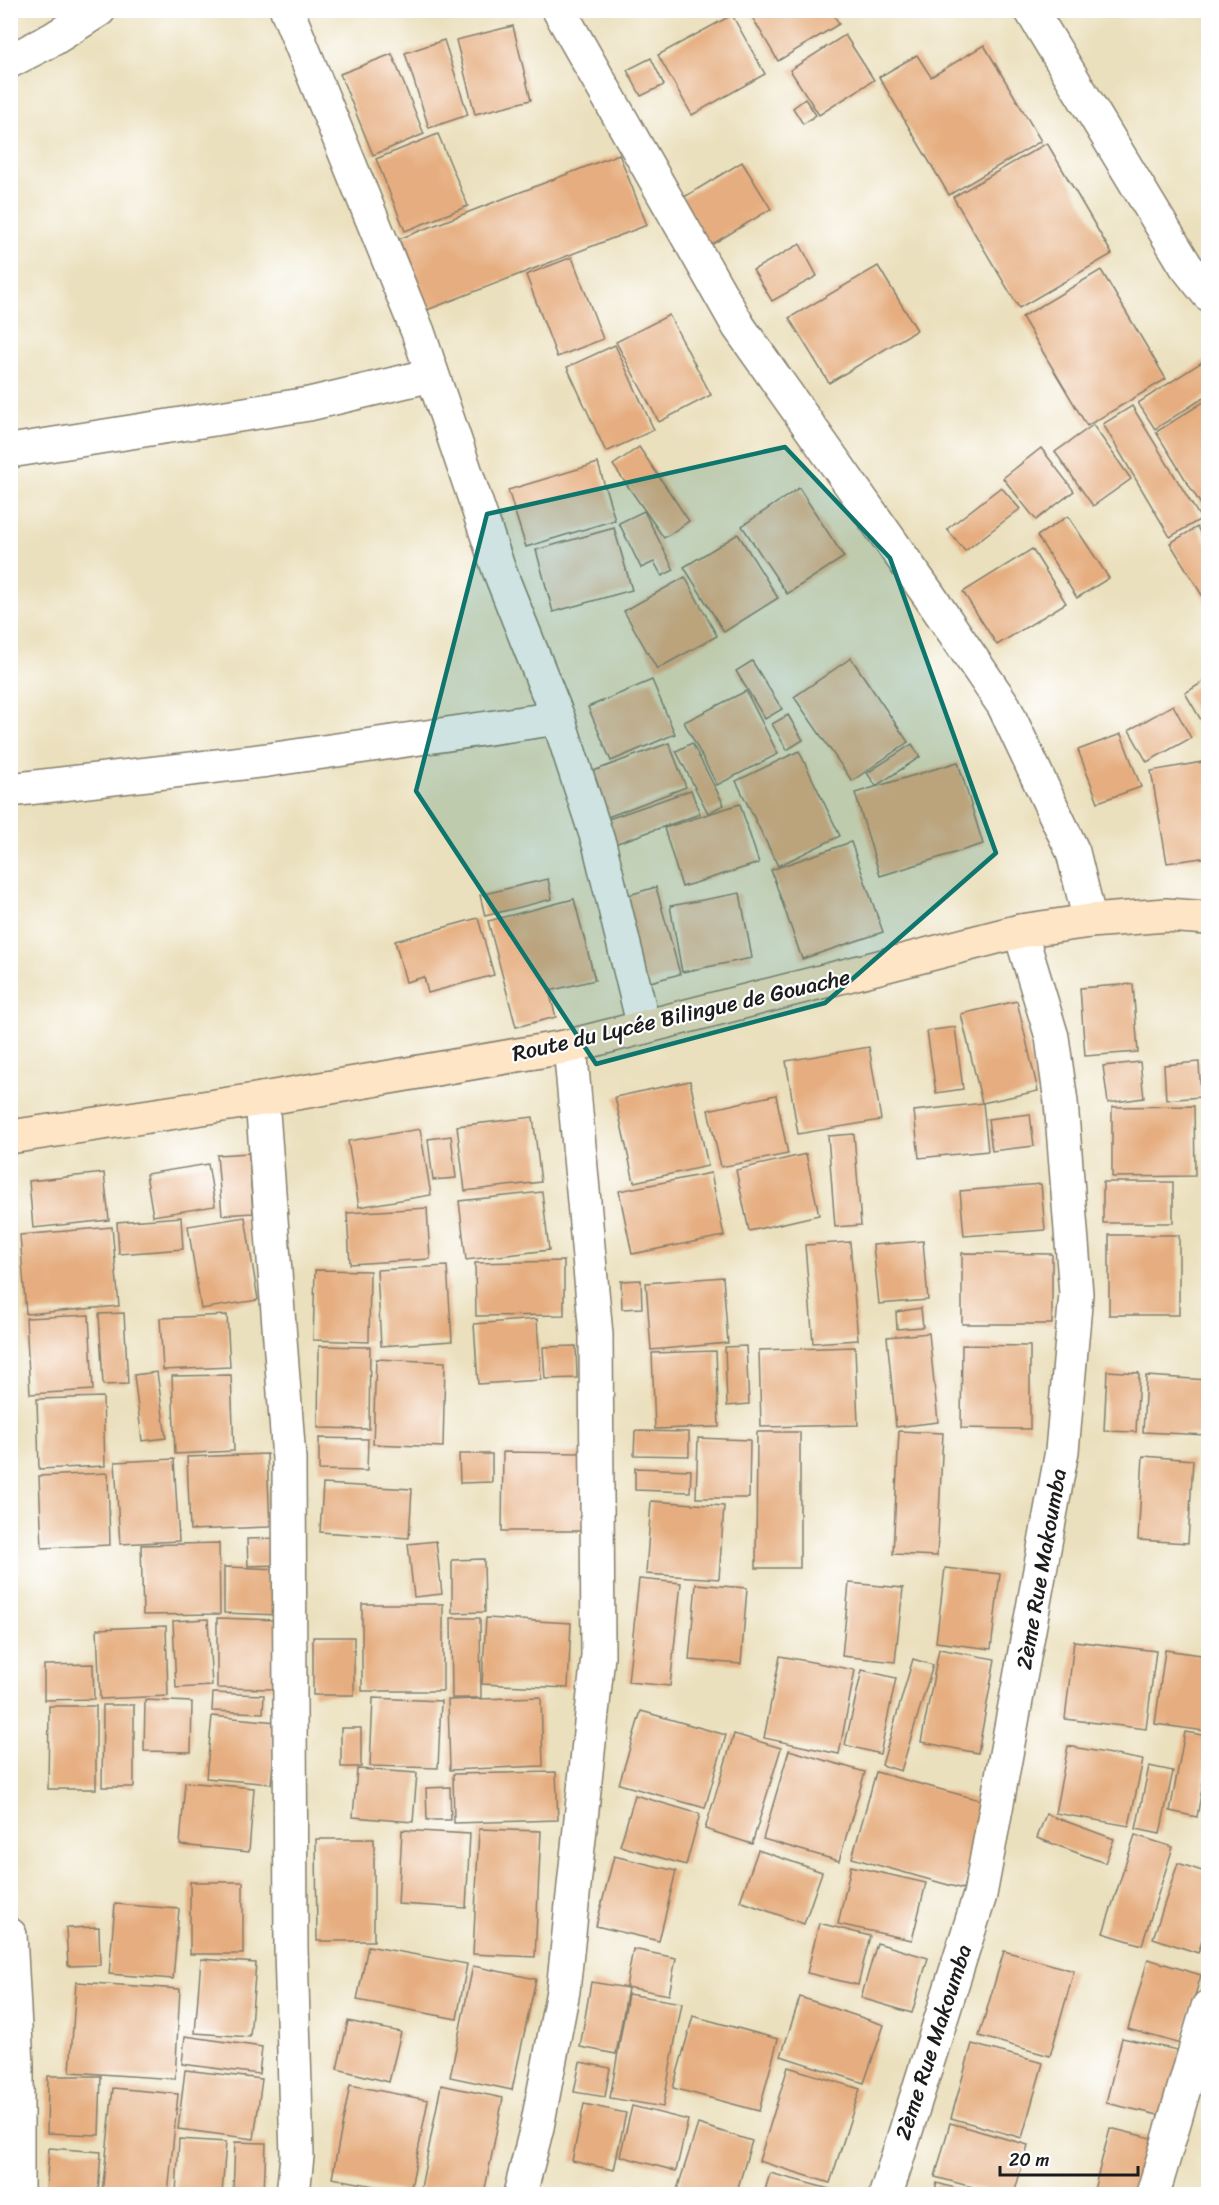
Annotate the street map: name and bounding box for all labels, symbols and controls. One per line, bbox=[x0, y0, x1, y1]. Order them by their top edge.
street label: Route du Lycée Bilingue de Gouache bbox=[508, 957, 854, 1073]
street label: 2ème Rue Makoumba bbox=[1004, 1465, 1078, 1673]
street label: 2ème Rue Makoumba bbox=[883, 1939, 983, 2145]
scale bar bbox=[1000, 2139, 1138, 2177]
text: 20 m bbox=[1009, 2144, 1049, 2176]

